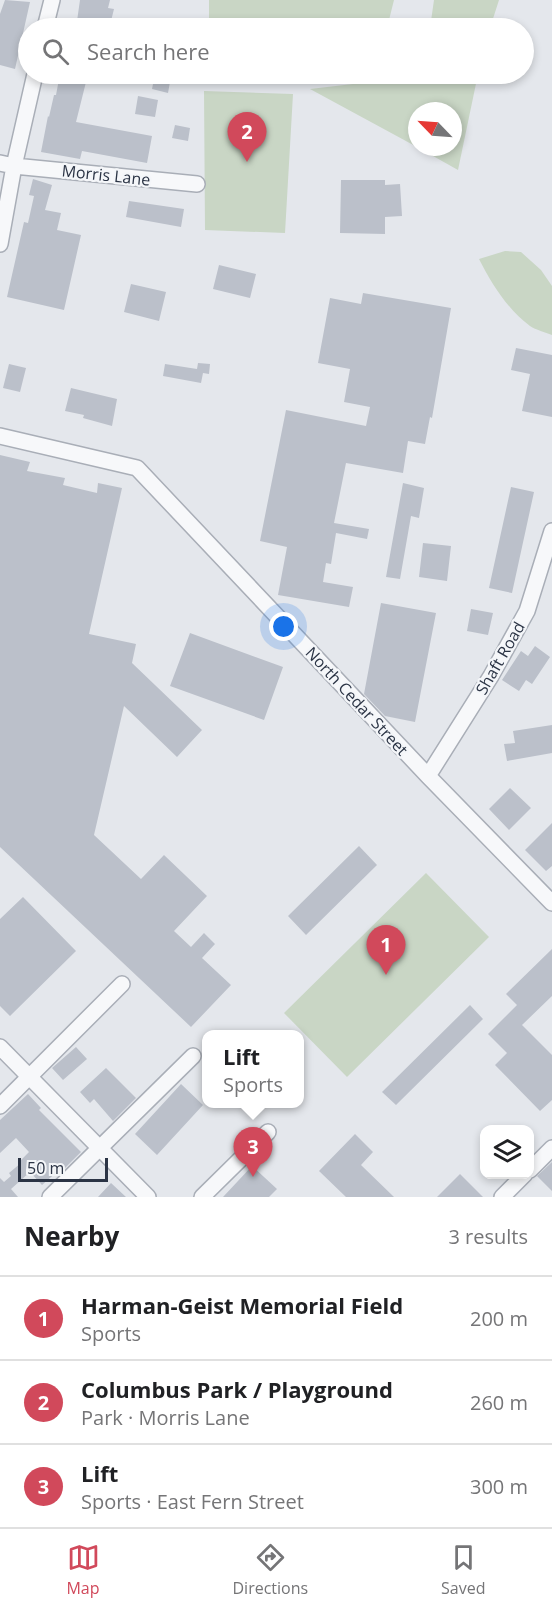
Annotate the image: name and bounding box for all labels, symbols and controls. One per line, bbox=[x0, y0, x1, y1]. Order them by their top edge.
search box bbox=[18, 18, 534, 84]
icon: search bbox=[39, 35, 72, 68]
text: Search here bbox=[87, 36, 210, 66]
north arrow bbox=[408, 102, 462, 156]
pin: 2 bbox=[228, 112, 266, 162]
street label: Morris Lane bbox=[61, 159, 151, 191]
your location bbox=[269, 612, 298, 641]
street label: Shaft Road bbox=[470, 617, 530, 699]
street label: North Cedar Street bbox=[301, 642, 413, 760]
pin: 1 bbox=[366, 926, 406, 975]
popup bbox=[202, 1030, 304, 1108]
text: Lift bbox=[223, 1041, 260, 1071]
text: Sports bbox=[223, 1071, 283, 1098]
map controls bbox=[480, 1125, 534, 1179]
button: layers bbox=[480, 1125, 534, 1179]
pin: 3 bbox=[234, 1128, 272, 1177]
scale bar bbox=[18, 1155, 108, 1182]
text: 50 m bbox=[27, 1157, 64, 1179]
text: Nearby bbox=[24, 1218, 119, 1254]
text: 3 results bbox=[448, 1223, 528, 1250]
text: Harman-Geist Memorial Field bbox=[81, 1290, 403, 1320]
text: 1 bbox=[38, 1305, 49, 1332]
text: 200 m bbox=[470, 1305, 528, 1332]
text: Sports bbox=[81, 1320, 141, 1347]
text: Columbus Park / Playground bbox=[81, 1374, 393, 1404]
text: 2 bbox=[38, 1389, 49, 1416]
text: 260 m bbox=[470, 1389, 528, 1416]
text: Park · Morris Lane bbox=[81, 1404, 250, 1431]
text: Lift bbox=[81, 1458, 118, 1488]
text: 3 bbox=[38, 1473, 49, 1500]
text: 300 m bbox=[470, 1473, 528, 1500]
text: Sports · East Fern Street bbox=[81, 1488, 304, 1515]
tab: Map bbox=[66, 1541, 100, 1599]
tab: Directions bbox=[232, 1541, 308, 1599]
tab: Saved bbox=[441, 1541, 486, 1599]

